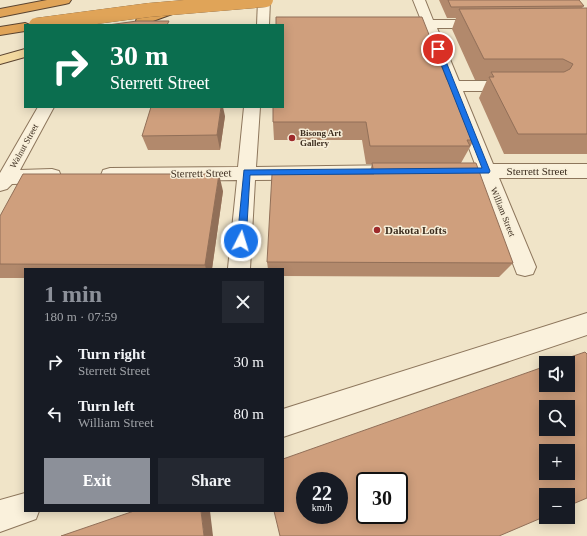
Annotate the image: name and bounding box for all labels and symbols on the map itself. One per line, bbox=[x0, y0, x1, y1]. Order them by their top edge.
pin bbox=[421, 32, 455, 66]
street label: Walnut Street bbox=[8, 122, 40, 170]
place label: Bisong Art Gallery bbox=[300, 128, 341, 148]
marker: Bisong Art Gallery bbox=[287, 133, 297, 143]
street label: Sterrett Street bbox=[507, 165, 567, 177]
street label: Sterrett Street bbox=[171, 166, 231, 180]
street label: William Street bbox=[489, 186, 518, 239]
position arrow bbox=[220, 220, 262, 262]
place label: Dakota Lofts bbox=[385, 224, 447, 236]
marker: Dakota Lofts bbox=[372, 225, 382, 235]
speed limit sign: 30 bbox=[356, 472, 408, 524]

